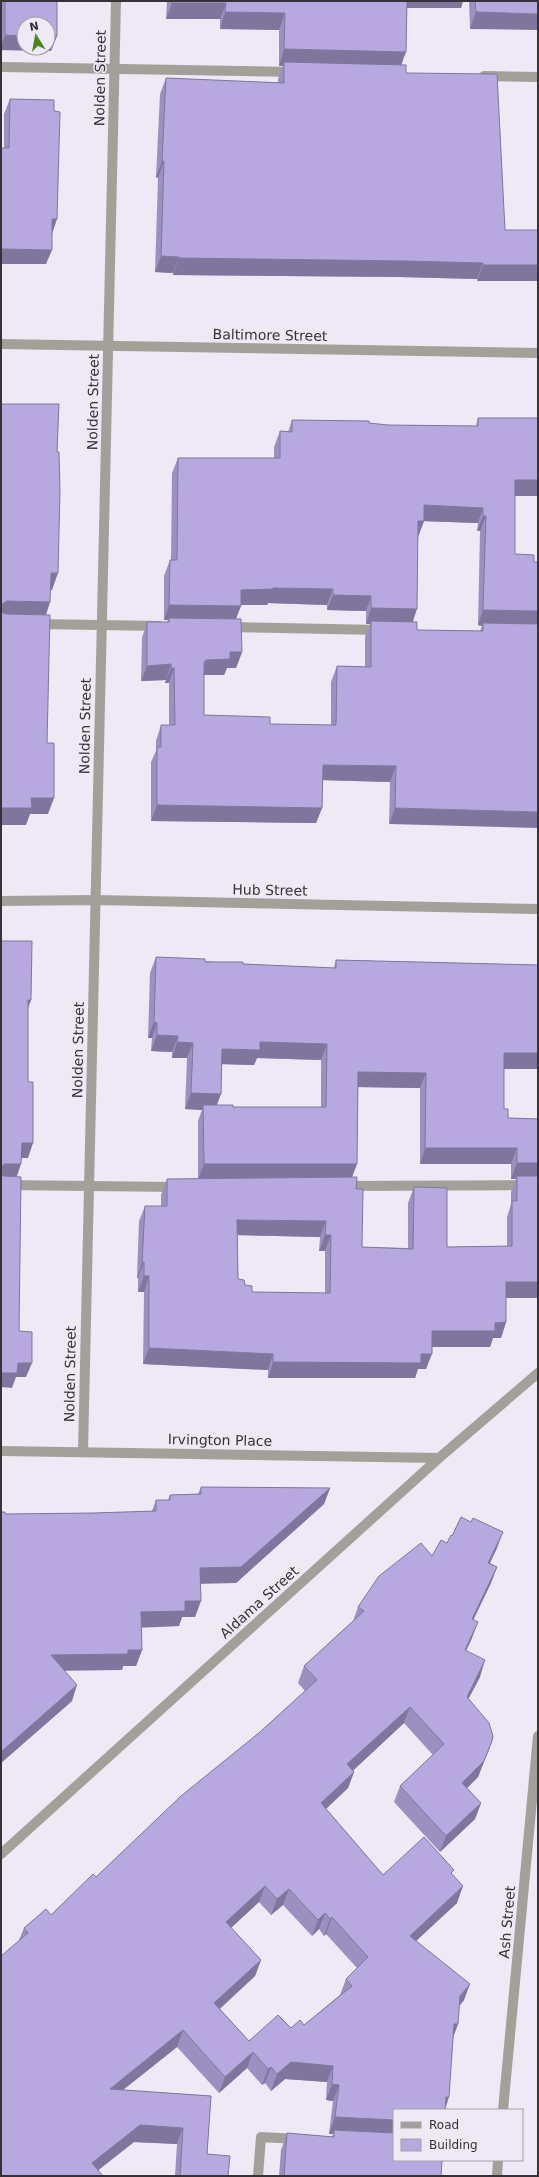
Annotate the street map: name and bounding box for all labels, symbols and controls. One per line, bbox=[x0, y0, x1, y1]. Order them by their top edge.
north arrow bbox=[16, 16, 56, 56]
text: N bbox=[28, 19, 40, 34]
street label: Nolden Street bbox=[91, 29, 109, 126]
street label: Baltimore Street bbox=[213, 326, 328, 344]
street label: Nolden Street bbox=[84, 353, 102, 450]
street label: Nolden Street bbox=[76, 677, 94, 774]
street label: Hub Street bbox=[232, 881, 308, 899]
street label: Nolden Street bbox=[69, 1001, 87, 1098]
street label: Nolden Street bbox=[61, 1325, 79, 1422]
street label: Irvington Place bbox=[168, 1431, 272, 1449]
street label: Aldama Street bbox=[216, 1562, 302, 1641]
street label: Ash Street bbox=[496, 1885, 518, 1959]
legend bbox=[393, 2109, 523, 2161]
text: Road bbox=[429, 2118, 459, 2132]
text: Building bbox=[429, 2138, 478, 2152]

